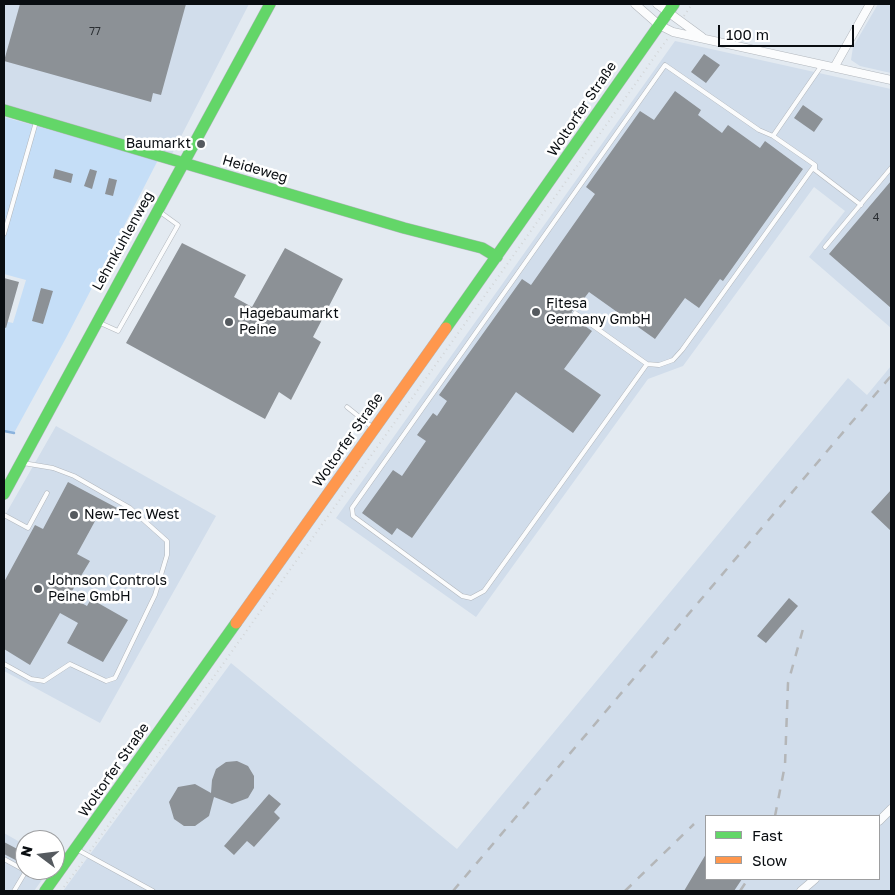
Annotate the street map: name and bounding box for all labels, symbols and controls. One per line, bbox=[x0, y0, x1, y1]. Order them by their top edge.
scale bar bbox=[720, 15, 856, 47]
house number: 77 bbox=[89, 25, 101, 39]
text: 100 m bbox=[726, 25, 769, 43]
street label: Woltorfer Straße bbox=[544, 58, 620, 160]
place label: Baumarkt bbox=[126, 136, 191, 152]
marker: Baumarkt bbox=[195, 138, 207, 150]
street label: Heideweg bbox=[220, 152, 290, 186]
street label: Lehmkuhlenweg bbox=[89, 188, 157, 294]
house number: 4 bbox=[873, 211, 879, 225]
place label: Fitesa Germany GmbH bbox=[546, 296, 651, 328]
place label: Hagebaumarkt Peine bbox=[239, 306, 339, 338]
marker: Fitesa Germany GmbH bbox=[530, 306, 542, 318]
marker: Hagebaumarkt Peine bbox=[223, 316, 235, 328]
street label: Woltorfer Straße bbox=[309, 390, 387, 490]
place label: New-Tec West bbox=[84, 507, 179, 523]
marker: New-Tec West bbox=[68, 509, 80, 521]
place label: Johnson Controls Peine GmbH bbox=[48, 573, 167, 606]
marker: Johnson Controls Peine GmbH bbox=[32, 583, 44, 595]
street label: Woltorfer Straße bbox=[75, 720, 153, 820]
legend bbox=[705, 815, 880, 880]
text: Fast bbox=[752, 826, 783, 844]
north arrow bbox=[15, 830, 65, 880]
text: N bbox=[16, 844, 36, 859]
text: Slow bbox=[752, 851, 787, 869]

